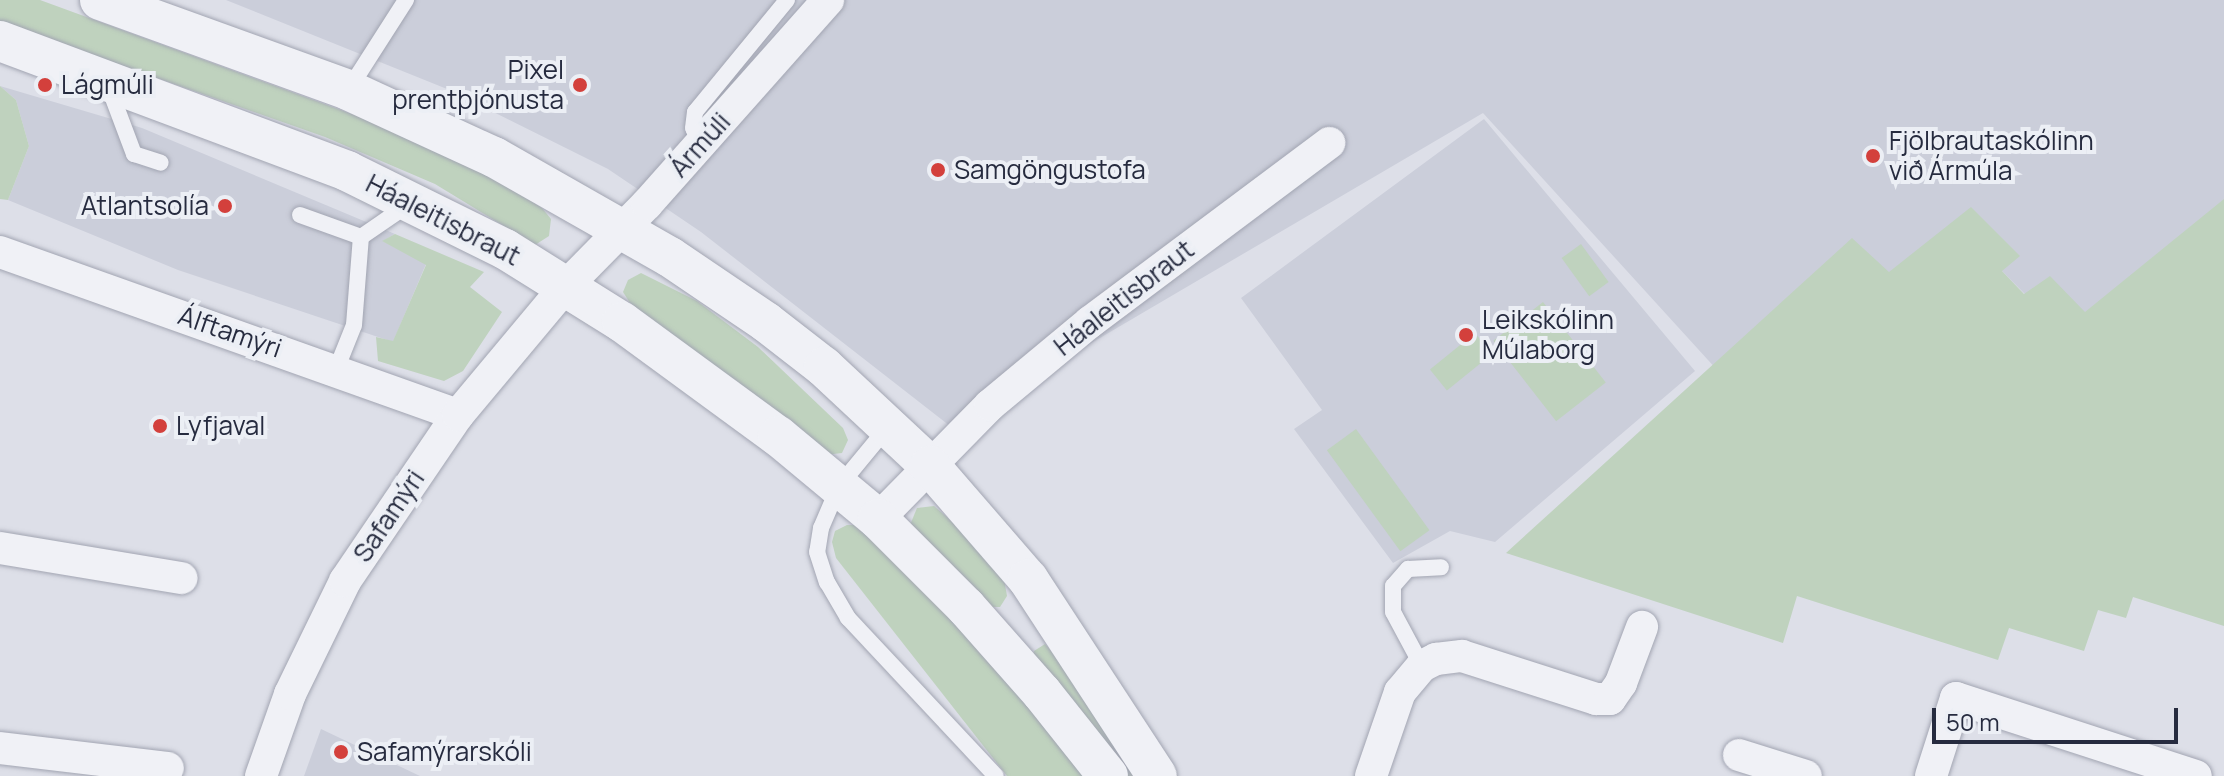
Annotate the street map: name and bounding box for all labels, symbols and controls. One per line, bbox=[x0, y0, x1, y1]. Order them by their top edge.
place label: Pixel prentþjónusta bbox=[392, 54, 564, 116]
place label: Lágmúli bbox=[61, 69, 154, 101]
marker: Lágmúli bbox=[36, 76, 54, 94]
marker: Pixel prentþjónusta bbox=[571, 76, 589, 94]
street label: Ármúli bbox=[663, 107, 737, 183]
place label: Fjölbrautaskólinn við Ármúla bbox=[1889, 125, 2094, 186]
marker: Fjölbrautaskólinn við Ármúla bbox=[1864, 147, 1882, 165]
place label: Samgöngustofa bbox=[954, 154, 1146, 186]
marker: Samgöngustofa bbox=[929, 161, 947, 179]
street label: Háaleitisbraut bbox=[361, 168, 525, 272]
place label: Atlantsolía bbox=[81, 190, 209, 222]
marker: Atlantsolía bbox=[216, 197, 234, 215]
street label: Háaleitisbraut bbox=[1048, 234, 1200, 362]
street label: Álftamýri bbox=[174, 300, 286, 364]
place label: Leikskólinn Múlaborg bbox=[1482, 304, 1614, 366]
marker: Leikskólinn Múlaborg bbox=[1457, 326, 1475, 344]
place label: Lyfjaval bbox=[176, 410, 265, 442]
marker: Lyfjaval bbox=[151, 417, 169, 435]
street label: Safamýri bbox=[347, 464, 431, 568]
scale bar bbox=[1936, 692, 2182, 742]
text: 50 m bbox=[1946, 705, 2000, 738]
place label: Safamýrarskóli bbox=[357, 736, 532, 768]
marker: Safamýrarskóli bbox=[332, 743, 350, 761]

